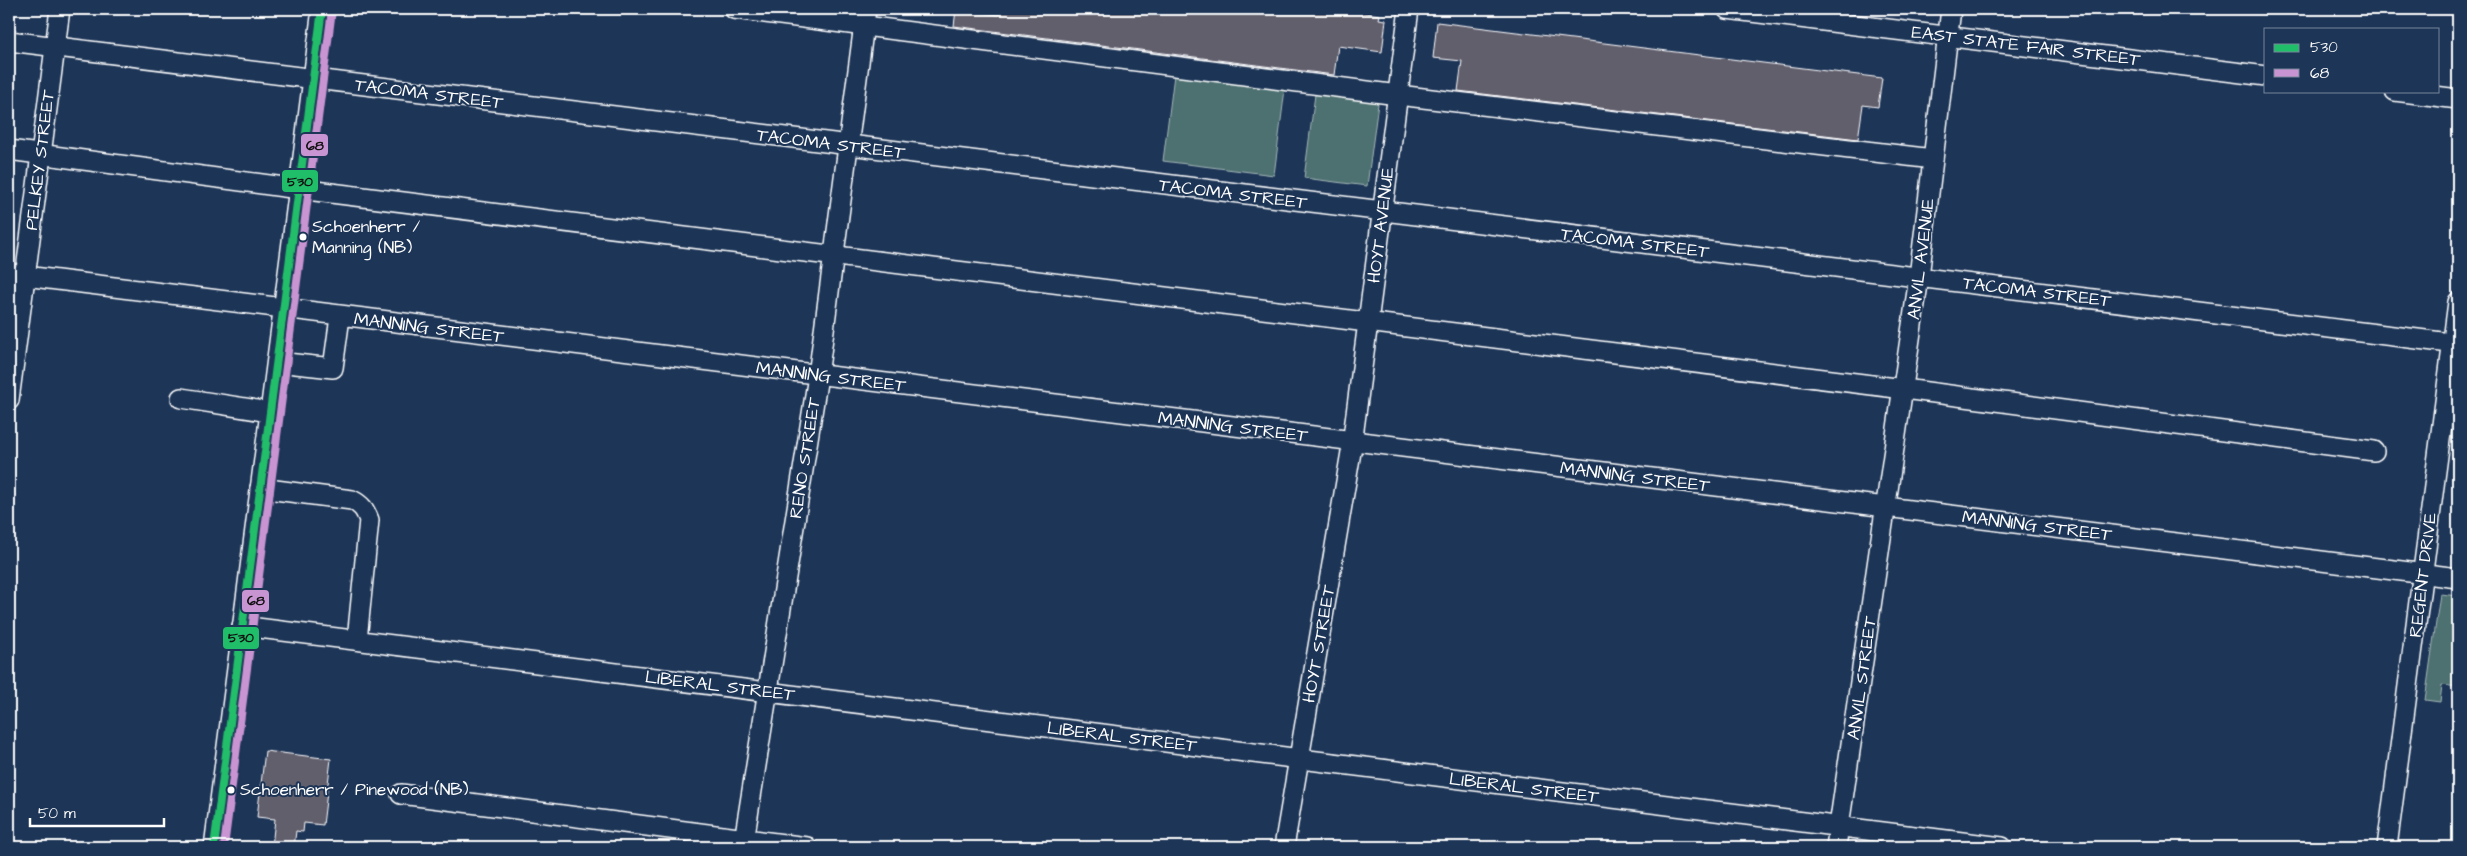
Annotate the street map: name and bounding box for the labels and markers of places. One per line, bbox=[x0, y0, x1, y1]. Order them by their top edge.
place label: Schoenherr / Manning (NB) bbox=[312, 215, 421, 261]
marker: Schoenherr / Manning (NB) bbox=[298, 232, 308, 242]
place label: Schoenherr / Pinewood (NB) bbox=[240, 778, 468, 802]
marker: Schoenherr / Pinewood (NB) bbox=[226, 785, 236, 795]

